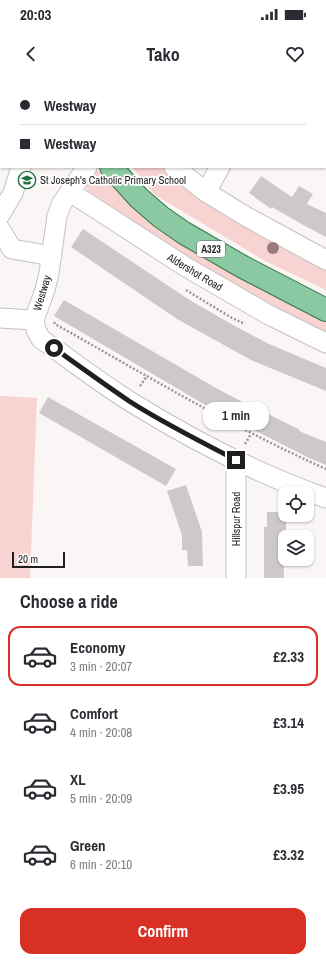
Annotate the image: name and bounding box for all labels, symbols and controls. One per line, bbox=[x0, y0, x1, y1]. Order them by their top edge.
text: 20:03 bbox=[20, 4, 51, 25]
text: Tako bbox=[146, 42, 180, 67]
icon: back bbox=[20, 43, 42, 65]
icon: heart bbox=[284, 43, 306, 65]
text: Westway bbox=[44, 95, 96, 116]
text: Westway bbox=[44, 133, 96, 154]
school or university icon: St Joseph's Catholic Primary School bbox=[17, 170, 37, 190]
place label: St Joseph's Catholic Primary School bbox=[40, 173, 186, 187]
road number: A323 bbox=[197, 241, 225, 257]
street label: Aldershot Road bbox=[164, 249, 225, 294]
street label: Westway bbox=[30, 273, 54, 312]
route start bbox=[45, 339, 63, 357]
callout: 1 min bbox=[203, 402, 269, 430]
text: 1 min bbox=[222, 407, 250, 424]
route end bbox=[227, 451, 245, 469]
map controls bbox=[278, 486, 314, 566]
button: locate bbox=[278, 486, 314, 522]
street label: Hillspur Road bbox=[229, 492, 243, 546]
button: layers bbox=[278, 530, 314, 566]
scale bar bbox=[12, 550, 65, 569]
text: 20 m bbox=[18, 552, 38, 566]
text: Choose a ride bbox=[20, 589, 118, 614]
text: Economy bbox=[70, 637, 125, 658]
icon: car bbox=[22, 638, 58, 674]
text: £2.33 bbox=[273, 646, 304, 667]
text: 3 min · 20:07 bbox=[70, 658, 132, 675]
text: Comfort bbox=[70, 703, 118, 724]
icon: car bbox=[22, 704, 58, 740]
text: £3.14 bbox=[273, 712, 304, 733]
text: 4 min · 20:08 bbox=[70, 724, 132, 741]
text: XL bbox=[70, 769, 86, 790]
icon: car bbox=[22, 770, 58, 806]
text: £3.95 bbox=[273, 778, 304, 799]
text: 5 min · 20:09 bbox=[70, 790, 132, 807]
text: Green bbox=[70, 835, 106, 856]
icon: car bbox=[22, 836, 58, 872]
text: £3.32 bbox=[273, 844, 304, 865]
text: 6 min · 20:10 bbox=[70, 856, 132, 873]
button: Confirm bbox=[20, 908, 306, 954]

